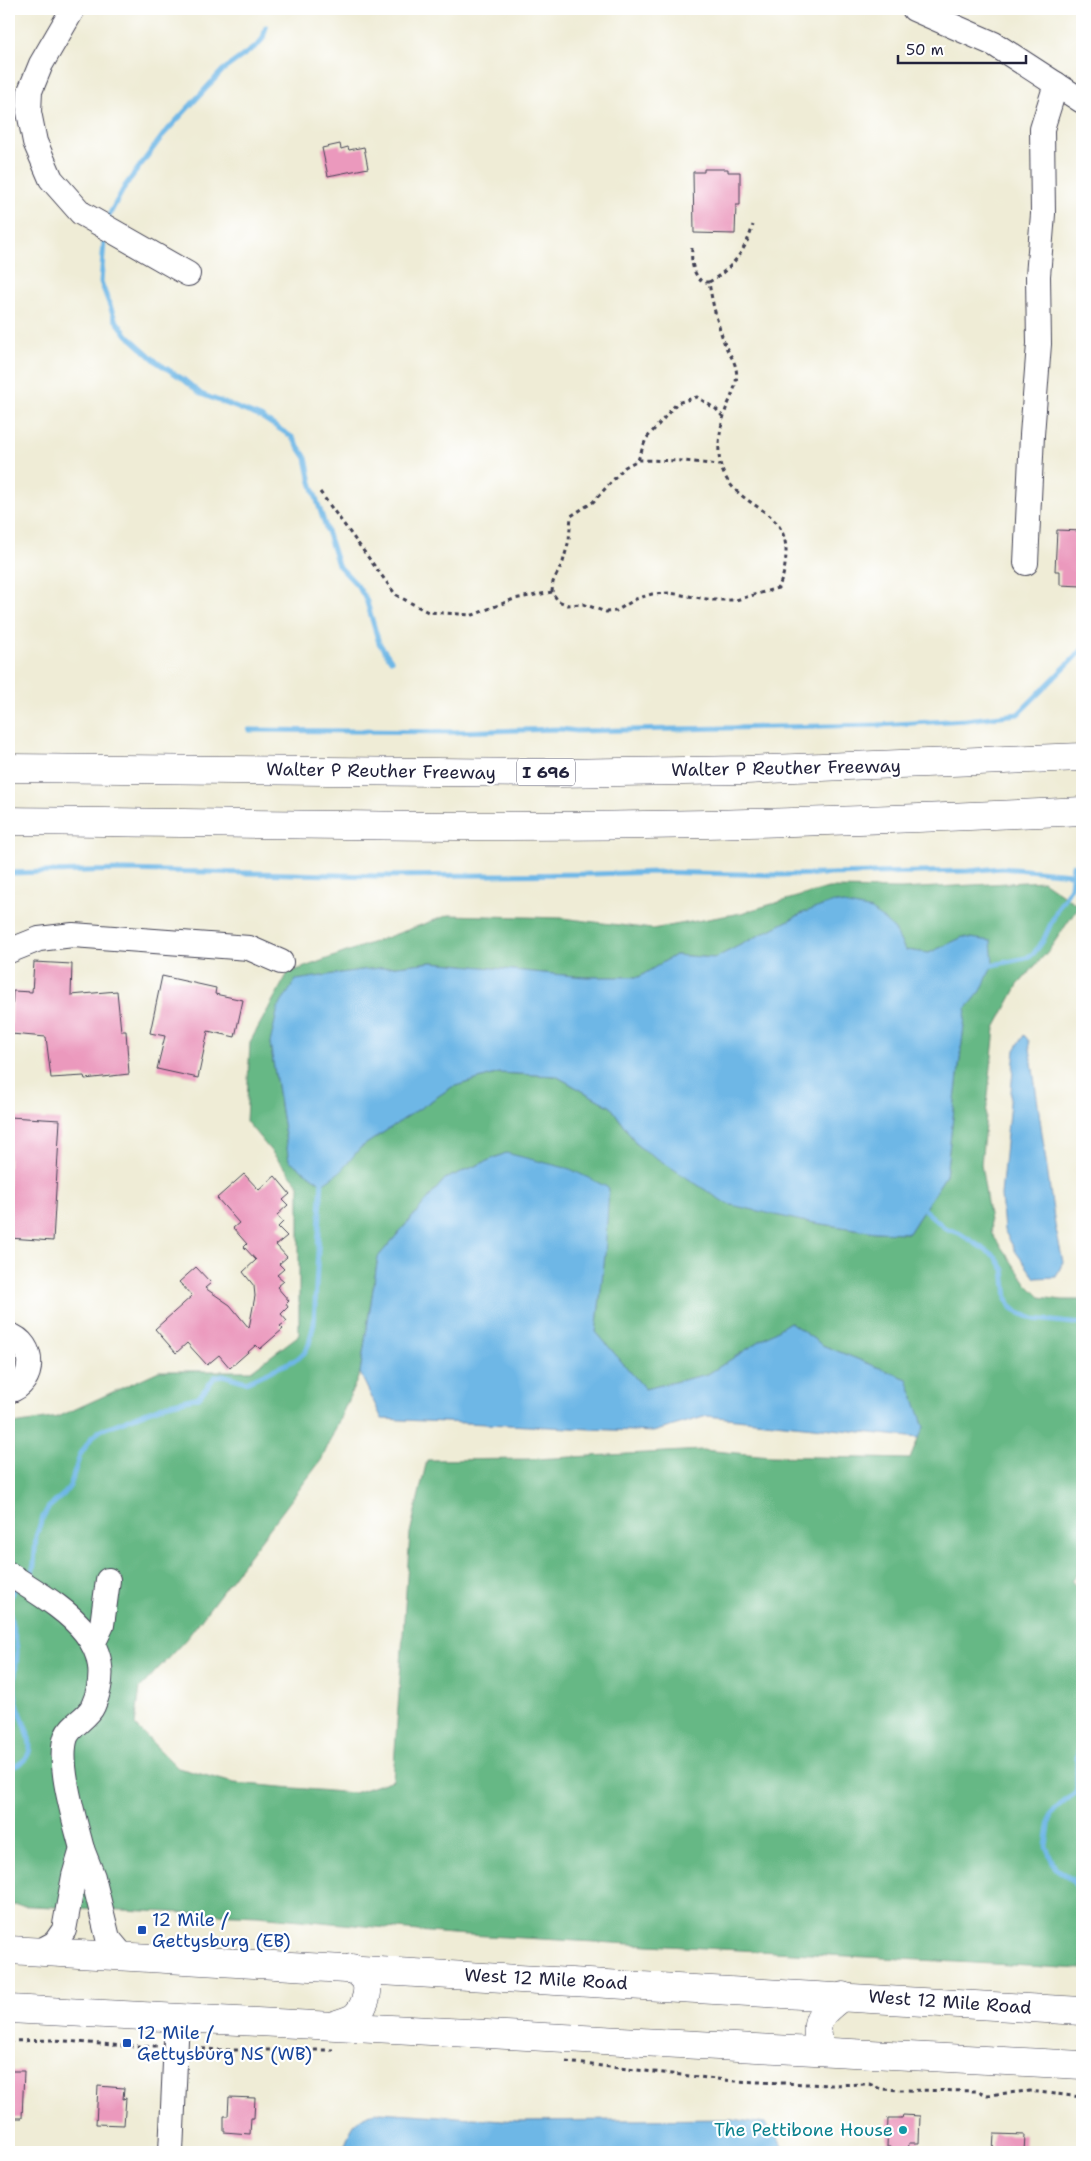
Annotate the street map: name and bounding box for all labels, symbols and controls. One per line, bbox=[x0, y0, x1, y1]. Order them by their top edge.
scale bar bbox=[898, 32, 1026, 64]
text: 50 m bbox=[906, 40, 944, 60]
street label: Walter P Reuther Freeway bbox=[671, 754, 901, 782]
street label: Walter P Reuther Freeway bbox=[266, 757, 496, 785]
road number: I 696 bbox=[517, 759, 575, 786]
place label: 12 Mile / Gettysburg (EB) bbox=[152, 1908, 291, 1953]
marker: 12 Mile / Gettysburg (EB) bbox=[136, 1924, 148, 1936]
street label: West 12 Mile Road bbox=[464, 1963, 628, 1995]
street label: West 12 Mile Road bbox=[868, 1984, 1032, 2020]
place label: 12 Mile / Gettysburg NS (WB) bbox=[137, 2021, 312, 2066]
marker: 12 Mile / Gettysburg NS (WB) bbox=[121, 2037, 133, 2049]
place label: The Pettibone House bbox=[714, 2118, 893, 2142]
marker: The Pettibone House bbox=[897, 2124, 909, 2136]

